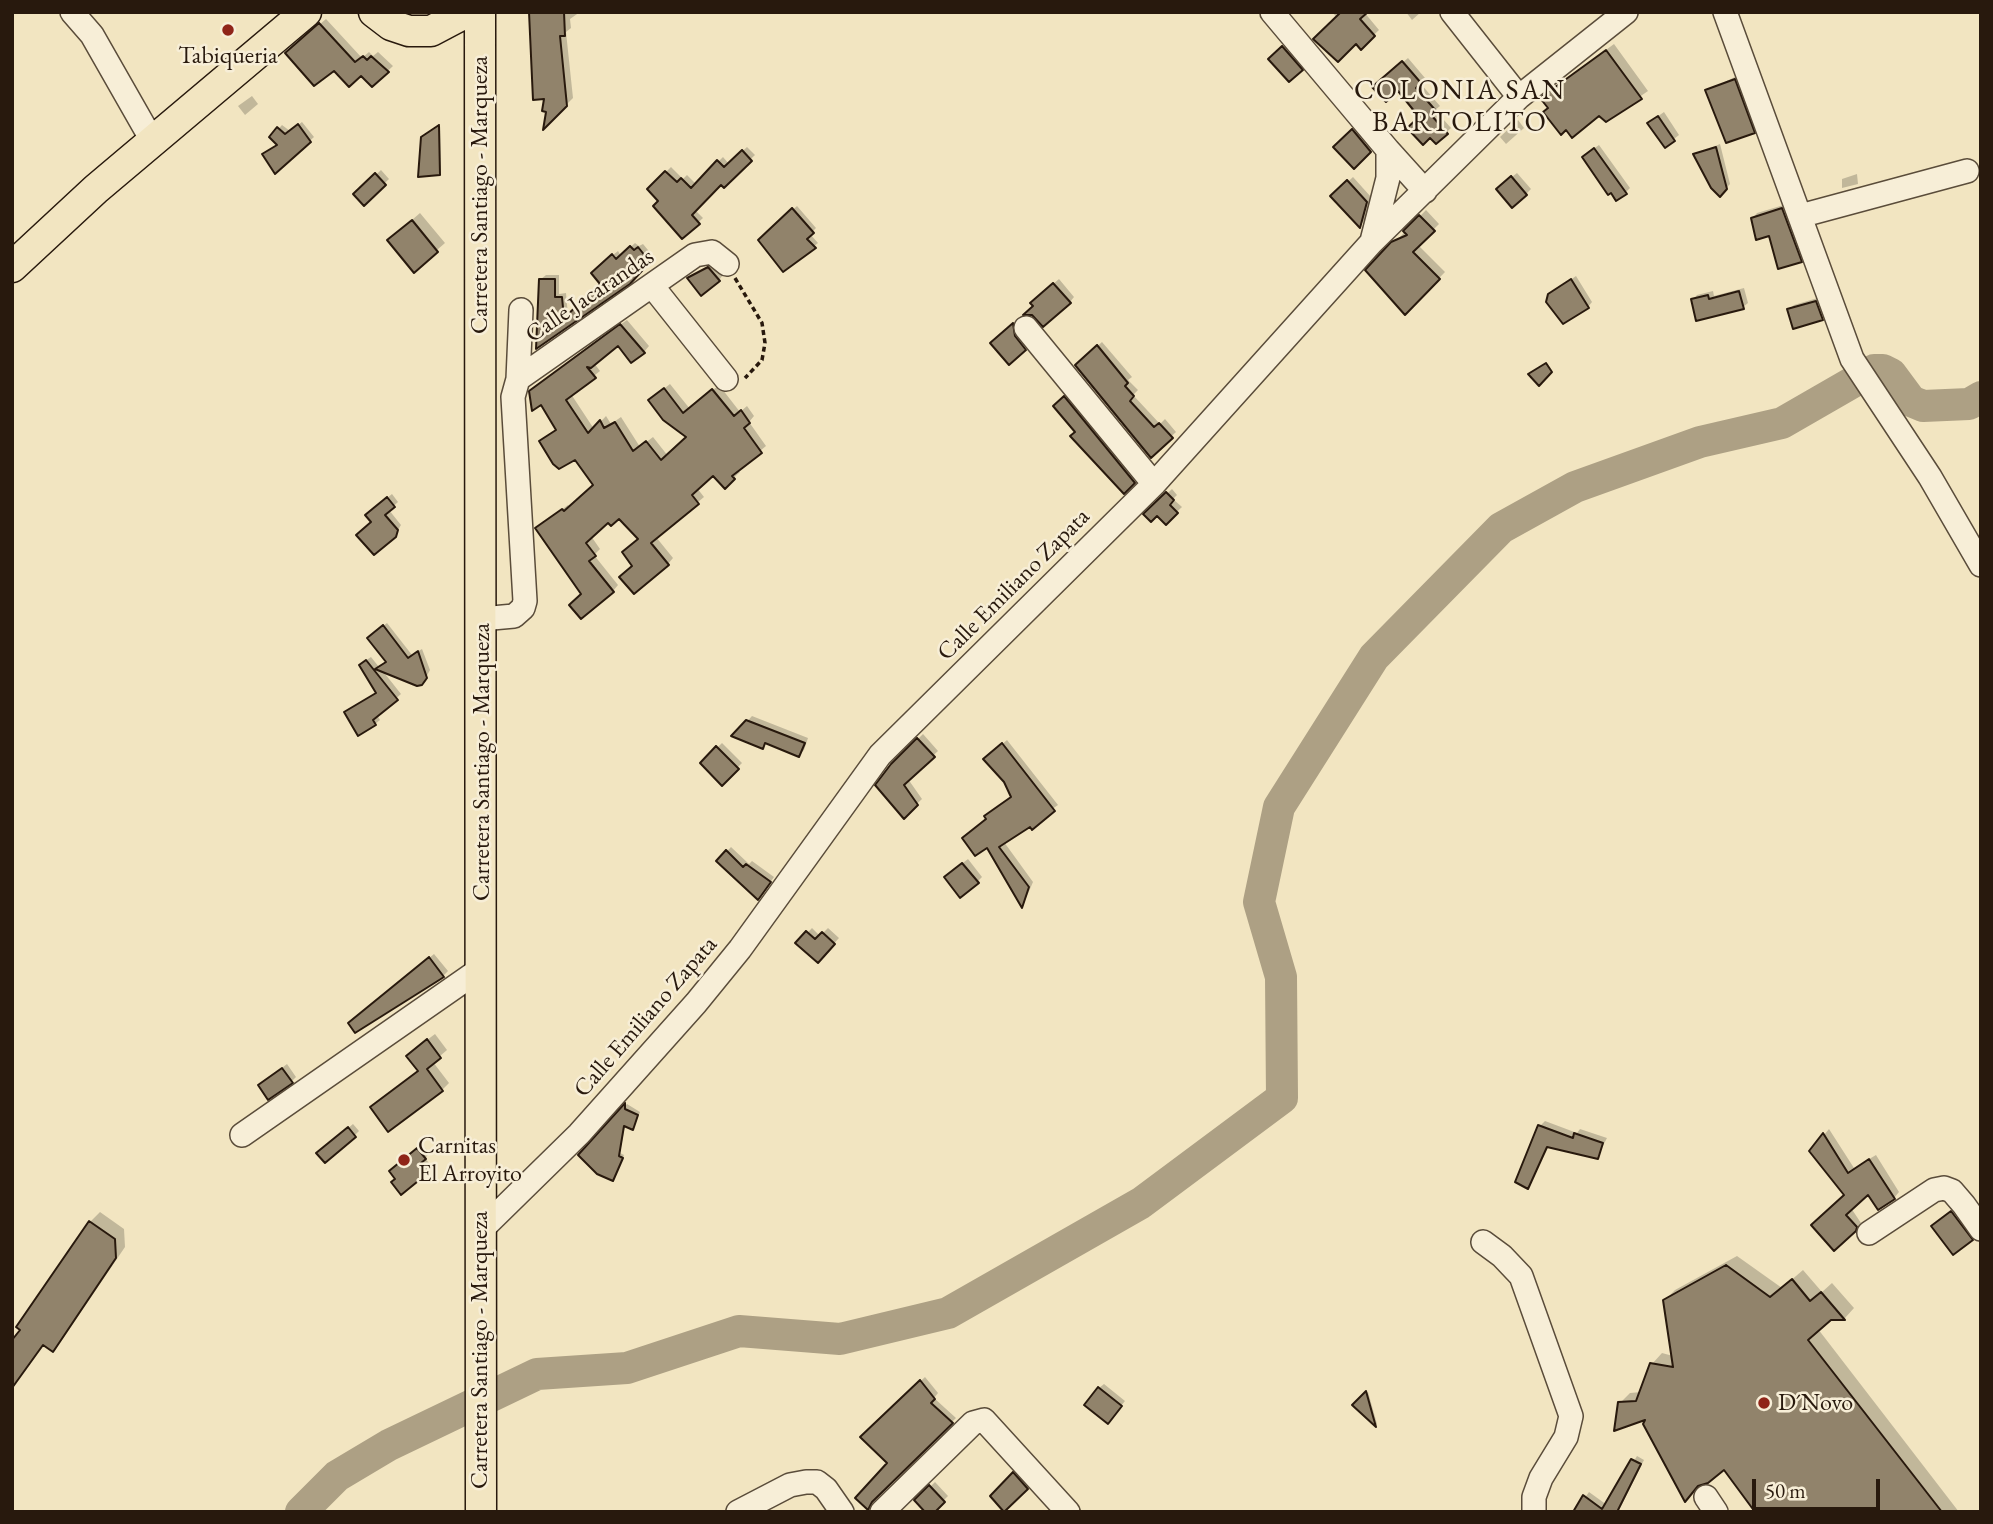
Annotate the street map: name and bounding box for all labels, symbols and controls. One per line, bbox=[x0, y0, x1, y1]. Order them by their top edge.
marker: Tabiqueria bbox=[220, 22, 236, 38]
place label: Tabiqueria bbox=[178, 42, 278, 70]
street label: Carretera Santiago - Marqueza bbox=[466, 56, 494, 334]
district label: COLONIA SAN BARTOLITO bbox=[1355, 74, 1565, 140]
street label: Calle Jacarandas bbox=[520, 242, 660, 350]
street label: Calle Emiliano Zapata bbox=[932, 503, 1096, 667]
street label: Carretera Santiago - Marqueza bbox=[468, 623, 496, 901]
street label: Calle Emiliano Zapata bbox=[568, 931, 724, 1103]
place label: Carnitas El Arroyito bbox=[418, 1132, 522, 1188]
marker: Carnitas El Arroyito bbox=[396, 1152, 412, 1168]
street label: Carretera Santiago - Marqueza bbox=[466, 1211, 494, 1489]
place label: D´Novo bbox=[1778, 1389, 1853, 1417]
marker: D´Novo bbox=[1756, 1395, 1772, 1411]
scale bar bbox=[1755, 1464, 1883, 1508]
text: 50 m bbox=[1765, 1477, 1806, 1504]

